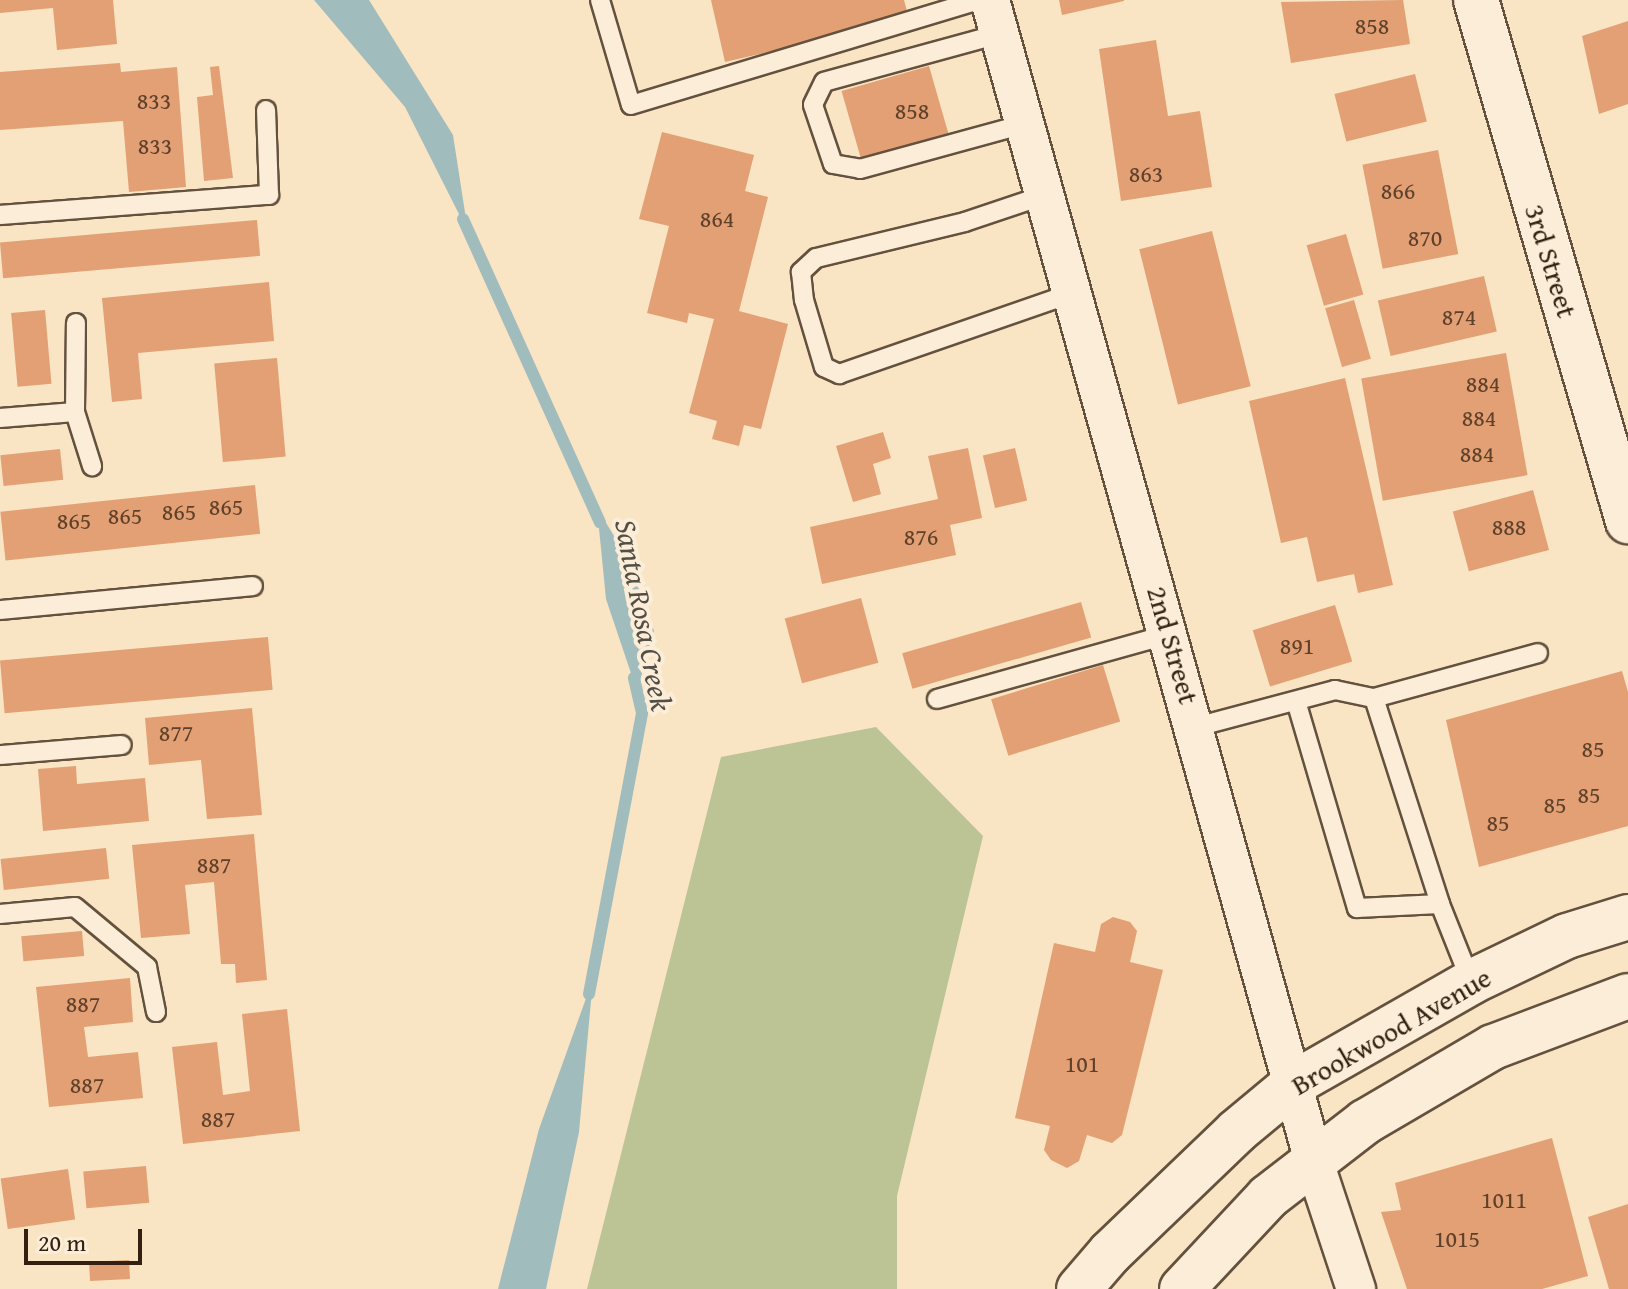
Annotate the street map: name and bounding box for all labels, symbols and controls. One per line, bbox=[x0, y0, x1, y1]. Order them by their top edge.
house number: 858 bbox=[1355, 12, 1389, 40]
house number: 833 bbox=[137, 87, 171, 115]
house number: 858 bbox=[895, 97, 929, 125]
house number: 833 bbox=[138, 132, 172, 160]
house number: 863 bbox=[1129, 160, 1163, 188]
house number: 866 bbox=[1381, 177, 1415, 205]
street label: 3rd Street bbox=[1518, 200, 1584, 322]
house number: 864 bbox=[700, 205, 734, 233]
house number: 870 bbox=[1408, 224, 1442, 252]
house number: 874 bbox=[1442, 303, 1476, 331]
house number: 884 bbox=[1466, 370, 1500, 398]
house number: 884 bbox=[1462, 404, 1496, 432]
house number: 884 bbox=[1460, 440, 1494, 468]
house number: 865 bbox=[209, 493, 243, 521]
house number: 865 bbox=[162, 498, 196, 526]
house number: 865 bbox=[108, 502, 142, 530]
house number: 865 bbox=[57, 507, 91, 535]
house number: 888 bbox=[1492, 513, 1526, 541]
water label: Santa Rosa Creek bbox=[608, 516, 680, 714]
house number: 876 bbox=[904, 523, 938, 551]
street label: 2nd Street bbox=[1140, 582, 1206, 708]
house number: 891 bbox=[1280, 632, 1314, 660]
house number: 877 bbox=[159, 719, 193, 747]
house number: 85 bbox=[1581, 735, 1605, 763]
house number: 85 bbox=[1577, 781, 1601, 809]
house number: 85 bbox=[1543, 791, 1567, 819]
house number: 85 bbox=[1486, 809, 1510, 837]
house number: 887 bbox=[197, 851, 231, 879]
street label: Brookwood Avenue bbox=[1285, 960, 1497, 1102]
house number: 887 bbox=[66, 990, 100, 1018]
house number: 101 bbox=[1065, 1050, 1099, 1078]
house number: 887 bbox=[70, 1071, 104, 1099]
house number: 887 bbox=[201, 1105, 235, 1133]
house number: 1011 bbox=[1481, 1186, 1527, 1214]
scale bar bbox=[28, 1213, 146, 1263]
text: 20 m bbox=[38, 1225, 86, 1260]
house number: 1015 bbox=[1434, 1225, 1480, 1253]

